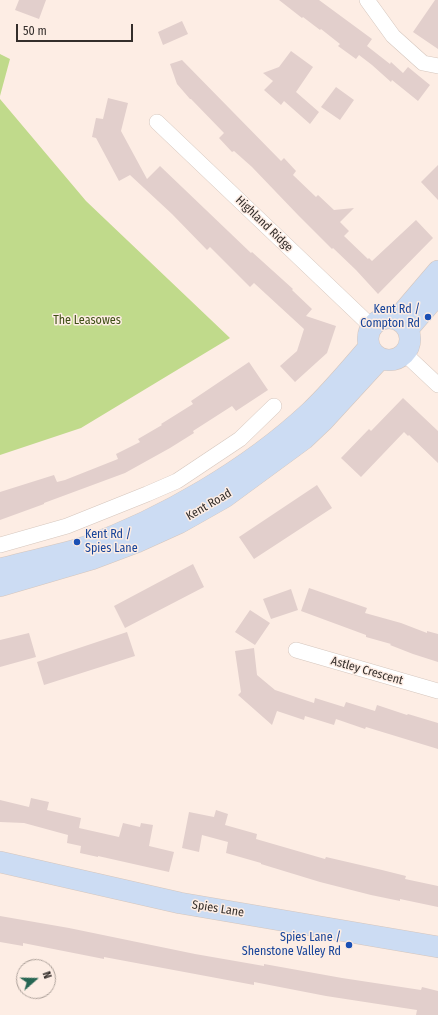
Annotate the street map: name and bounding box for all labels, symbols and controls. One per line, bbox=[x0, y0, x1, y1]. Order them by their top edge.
scale bar bbox=[18, 16, 135, 42]
text: 50 m bbox=[23, 24, 47, 38]
street label: Highland Ridge bbox=[232, 193, 296, 255]
place label: Kent Rd / Compton Rd bbox=[360, 303, 420, 331]
marker: Kent Rd / Compton Rd bbox=[423, 312, 433, 322]
park label: The Leasowes bbox=[53, 314, 121, 328]
street label: Kent Road bbox=[184, 486, 234, 524]
place label: Kent Rd / Spies Lane bbox=[85, 528, 138, 556]
marker: Kent Rd / Spies Lane bbox=[72, 537, 82, 547]
street label: Astley Crescent bbox=[329, 654, 405, 688]
street label: Spies Lane bbox=[191, 898, 245, 920]
place label: Spies Lane / Shenstone Valley Rd bbox=[242, 931, 341, 959]
marker: Spies Lane / Shenstone Valley Rd bbox=[344, 940, 354, 950]
north arrow bbox=[16, 959, 56, 999]
text: N bbox=[40, 970, 54, 980]

